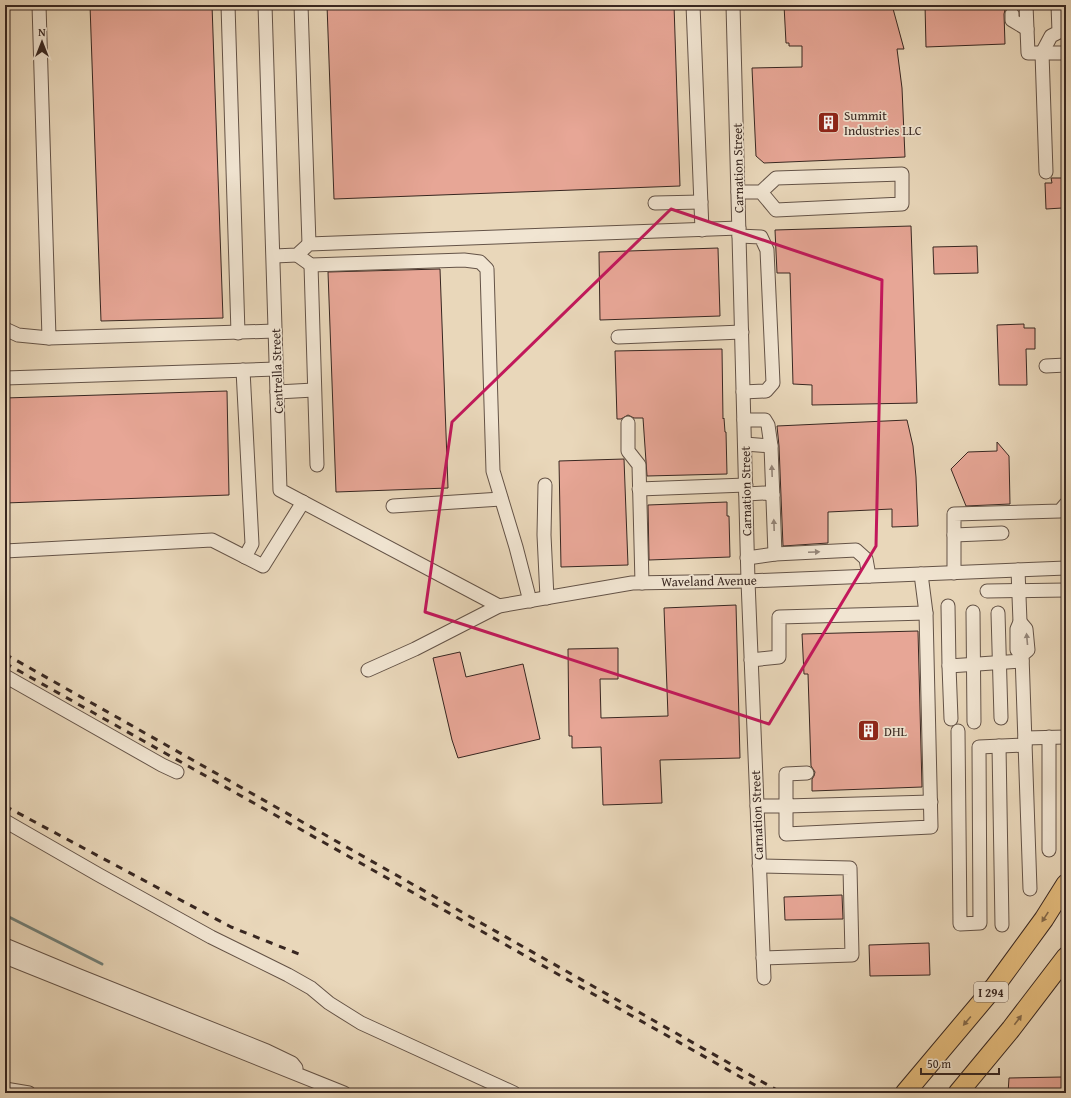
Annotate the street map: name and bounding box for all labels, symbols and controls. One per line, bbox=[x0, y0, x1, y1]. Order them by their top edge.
north arrow bbox=[22, 22, 62, 62]
text: N bbox=[38, 24, 46, 40]
place label: Summit Industries LLC bbox=[844, 106, 922, 140]
building icon: Summit Industries LLC bbox=[816, 109, 842, 135]
street label: Carnation Street bbox=[728, 122, 748, 213]
street label: Centrella Street bbox=[266, 328, 288, 414]
street label: Carnation Street bbox=[736, 445, 756, 536]
one-way arrow bbox=[769, 464, 775, 477]
one-way arrow bbox=[770, 519, 777, 531]
one-way arrow bbox=[808, 548, 820, 555]
street label: Waveland Avenue bbox=[661, 571, 757, 591]
one-way arrow bbox=[1023, 633, 1030, 645]
building icon: DHL bbox=[855, 718, 881, 744]
place label: DHL bbox=[884, 722, 908, 741]
street label: Carnation Street bbox=[746, 769, 768, 860]
one-way arrow bbox=[1041, 912, 1049, 922]
road number: I 294 bbox=[974, 982, 1008, 1002]
one-way arrow bbox=[962, 1015, 971, 1026]
one-way arrow bbox=[1014, 1015, 1023, 1026]
scale bar bbox=[921, 1050, 999, 1076]
text: 50 m bbox=[927, 1055, 951, 1072]

